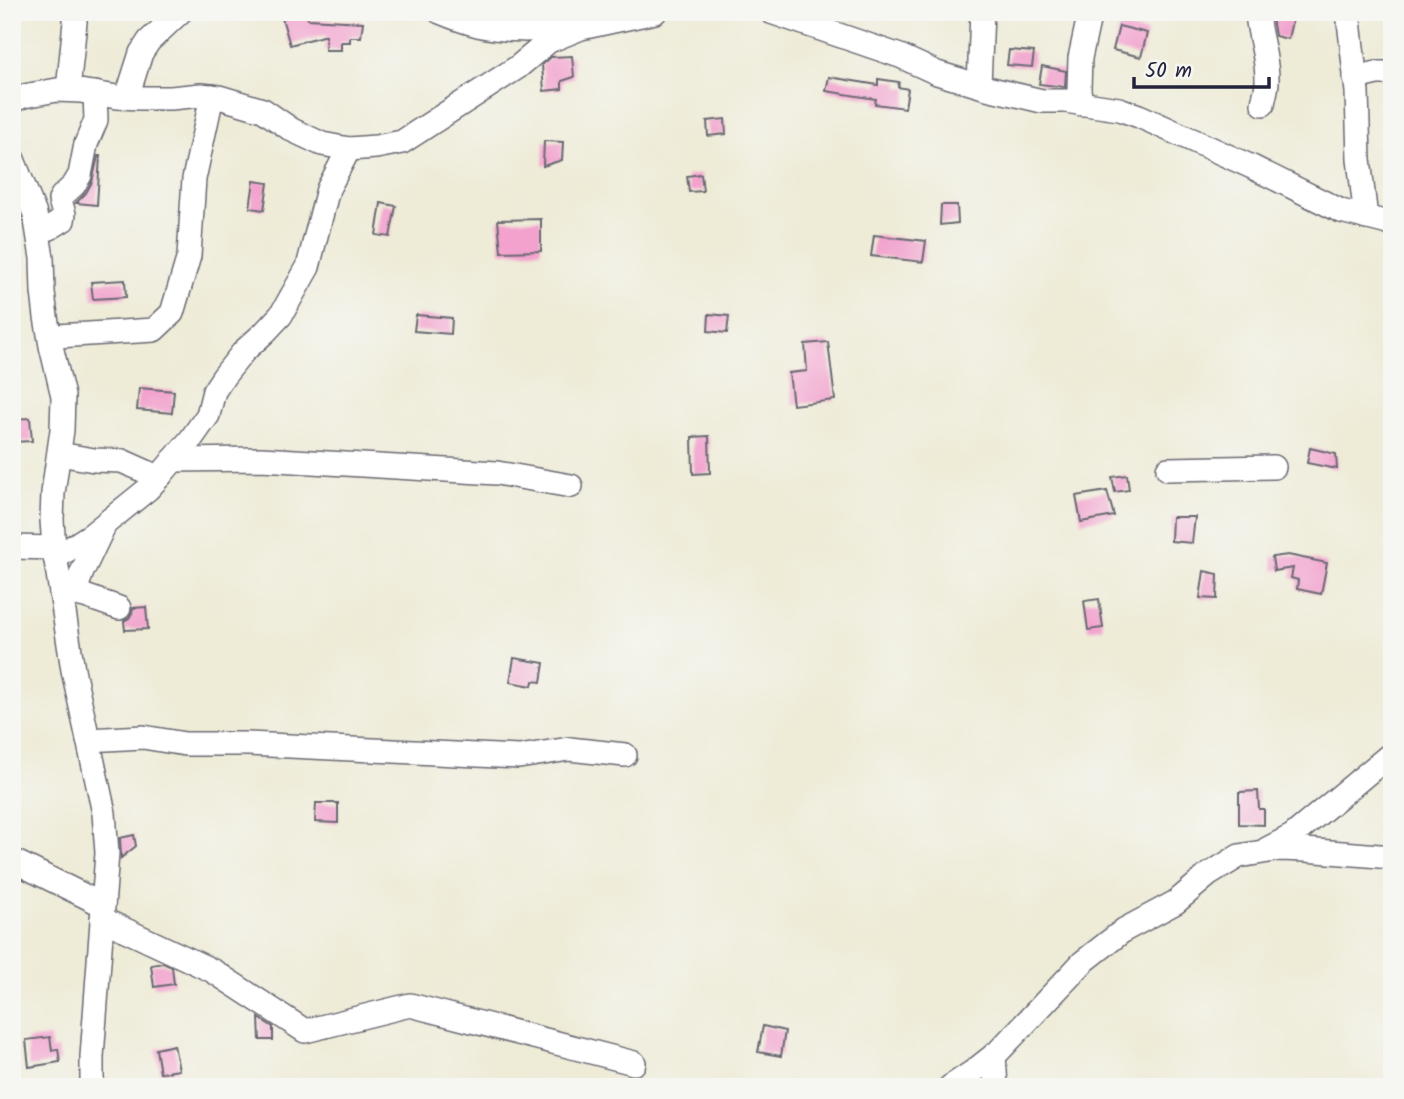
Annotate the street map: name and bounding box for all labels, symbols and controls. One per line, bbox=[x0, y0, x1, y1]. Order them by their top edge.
scale bar bbox=[1134, 46, 1269, 90]
text: 50 m bbox=[1145, 55, 1192, 88]

